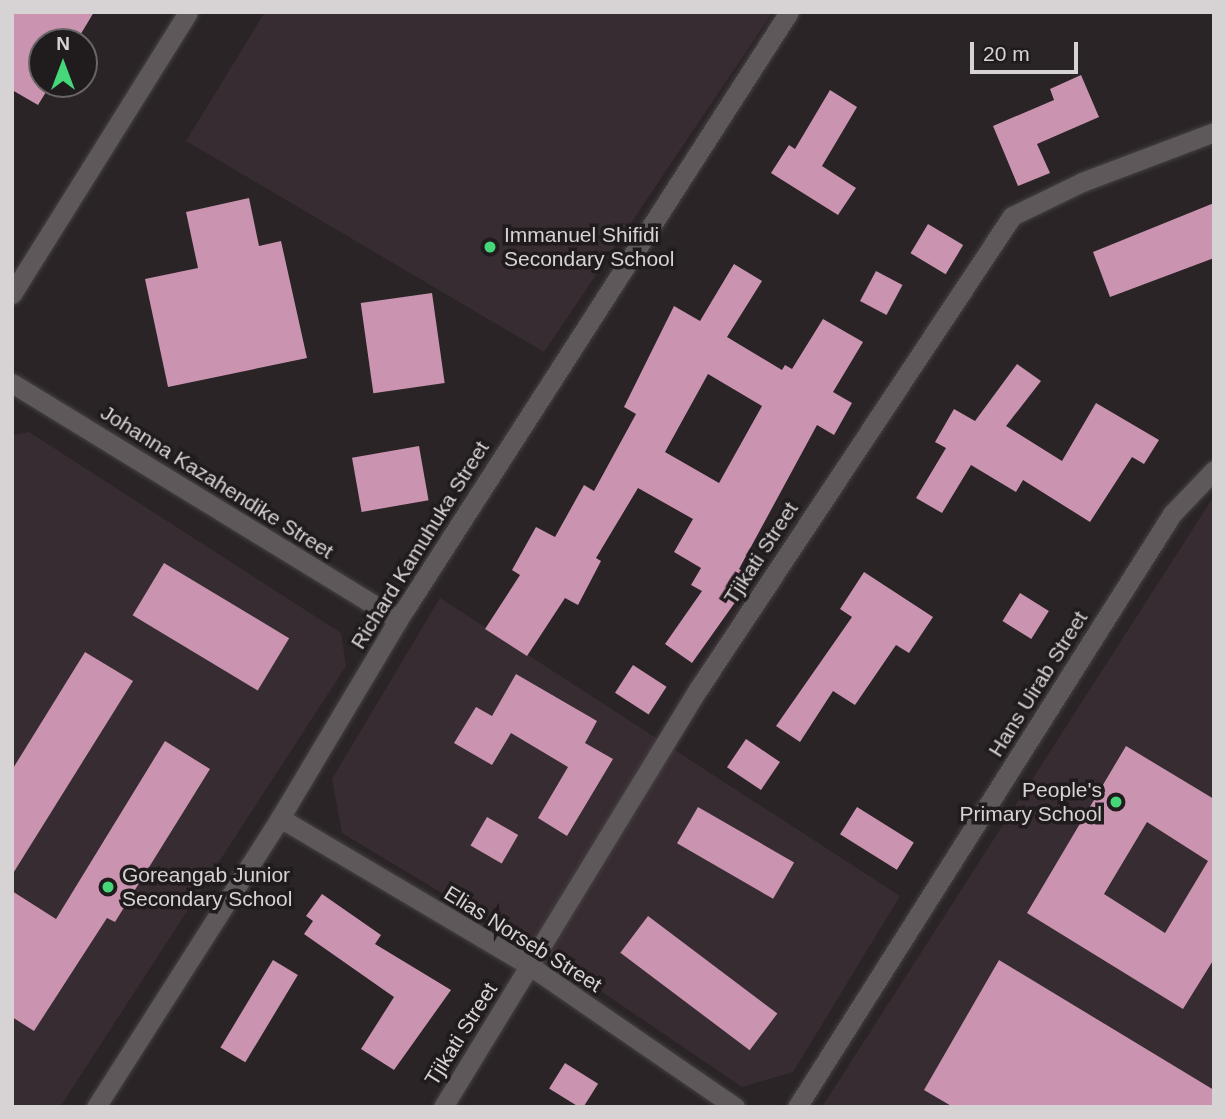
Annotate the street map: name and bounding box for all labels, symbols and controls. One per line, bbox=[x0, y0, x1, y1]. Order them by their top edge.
north arrow bbox=[28, 28, 98, 98]
scale bar bbox=[974, 28, 1082, 72]
text: N bbox=[56, 33, 70, 54]
text: 20 m bbox=[983, 42, 1030, 65]
place label: Immanuel Shifidi Secondary School bbox=[504, 222, 674, 272]
marker: Immanuel Shifidi Secondary School bbox=[482, 239, 498, 255]
street label: Johanna Kazahendike Street bbox=[96, 400, 338, 564]
street label: Richard Kamuhuka Street bbox=[346, 436, 494, 654]
street label: Tjikati Street bbox=[719, 497, 803, 609]
street label: Hans Uirab Street bbox=[983, 607, 1093, 761]
place label: People's Primary School bbox=[960, 777, 1102, 827]
marker: People's Primary School bbox=[1108, 794, 1124, 810]
place label: Goreangab Junior Secondary School bbox=[122, 862, 292, 912]
marker: Goreangab Junior Secondary School bbox=[100, 879, 116, 895]
street label: Elias Norseb Street bbox=[440, 880, 606, 998]
street label: Tjikati Street bbox=[419, 978, 503, 1090]

